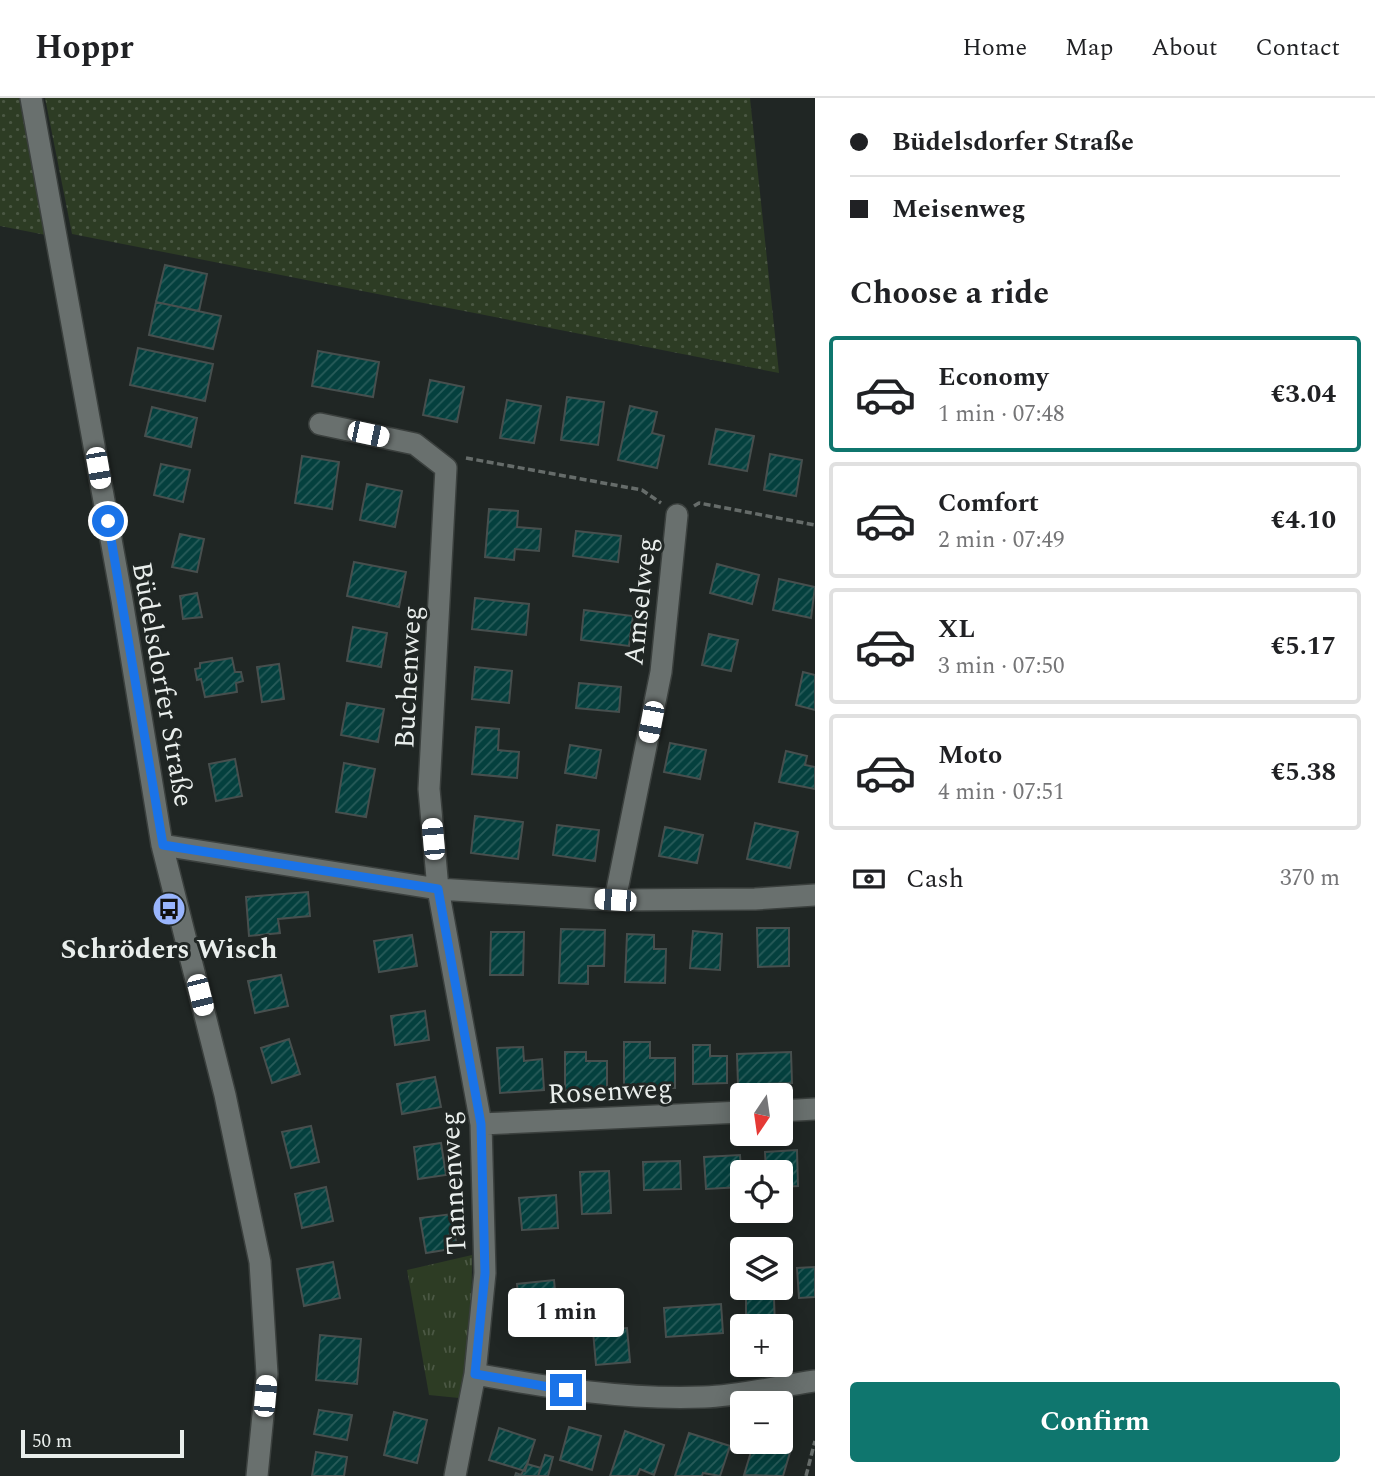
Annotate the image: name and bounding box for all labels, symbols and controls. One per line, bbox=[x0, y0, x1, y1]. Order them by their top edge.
text: Hoppr bbox=[35, 23, 134, 73]
text: Home bbox=[962, 30, 1027, 66]
text: Map bbox=[1065, 30, 1113, 66]
text: About bbox=[1151, 30, 1217, 66]
text: Contact bbox=[1255, 30, 1340, 66]
text: Büdelsdorfer Straße bbox=[892, 122, 1134, 162]
text: Meisenweg bbox=[892, 189, 1026, 229]
text: Choose a ride bbox=[850, 269, 1049, 318]
text: Economy bbox=[938, 357, 1048, 397]
icon: car bbox=[854, 363, 917, 426]
text: €3.04 bbox=[1271, 374, 1336, 414]
text: 1 min · 07:48 bbox=[938, 397, 1065, 432]
car bbox=[346, 419, 391, 449]
car bbox=[85, 445, 112, 491]
text: Comfort bbox=[938, 483, 1039, 523]
icon: car bbox=[854, 489, 917, 552]
text: €4.10 bbox=[1271, 500, 1336, 540]
route start bbox=[92, 505, 124, 537]
text: 2 min · 07:49 bbox=[938, 523, 1065, 558]
street label: Amselweg bbox=[612, 535, 669, 667]
street label: Büdelsdorfer Straße bbox=[120, 558, 205, 810]
street label: Buchenweg bbox=[383, 604, 434, 750]
text: XL bbox=[938, 609, 975, 649]
icon: car bbox=[854, 615, 917, 678]
text: €5.17 bbox=[1271, 626, 1336, 666]
text: 3 min · 07:50 bbox=[938, 649, 1065, 684]
car bbox=[637, 699, 666, 745]
text: Moto bbox=[938, 735, 1002, 775]
icon: car bbox=[854, 741, 917, 804]
text: €5.38 bbox=[1271, 752, 1336, 792]
text: 4 min · 07:51 bbox=[938, 775, 1065, 810]
car bbox=[421, 817, 446, 861]
text: Cash bbox=[906, 859, 964, 899]
icon: cash bbox=[850, 860, 888, 898]
text: 370 m bbox=[1280, 861, 1340, 896]
car bbox=[594, 888, 637, 912]
bus stop icon: Schröders Wisch bbox=[150, 890, 188, 928]
place label: Schröders Wisch bbox=[60, 928, 278, 971]
car bbox=[185, 972, 216, 1018]
street label: Rosenweg bbox=[546, 1067, 674, 1116]
north arrow bbox=[730, 1083, 793, 1146]
map controls bbox=[730, 1083, 793, 1454]
street label: Tannenweg bbox=[428, 1110, 479, 1256]
button: locate bbox=[730, 1160, 793, 1223]
button: layers bbox=[730, 1237, 793, 1300]
callout: 1 min bbox=[508, 1288, 624, 1338]
text: 1 min bbox=[535, 1295, 597, 1330]
button: + bbox=[730, 1314, 793, 1377]
car bbox=[253, 1374, 278, 1418]
route end bbox=[550, 1374, 582, 1406]
button: Confirm bbox=[850, 1382, 1340, 1462]
button: − bbox=[730, 1391, 793, 1454]
scale bar bbox=[21, 1427, 184, 1459]
text: 50 m bbox=[32, 1427, 72, 1456]

